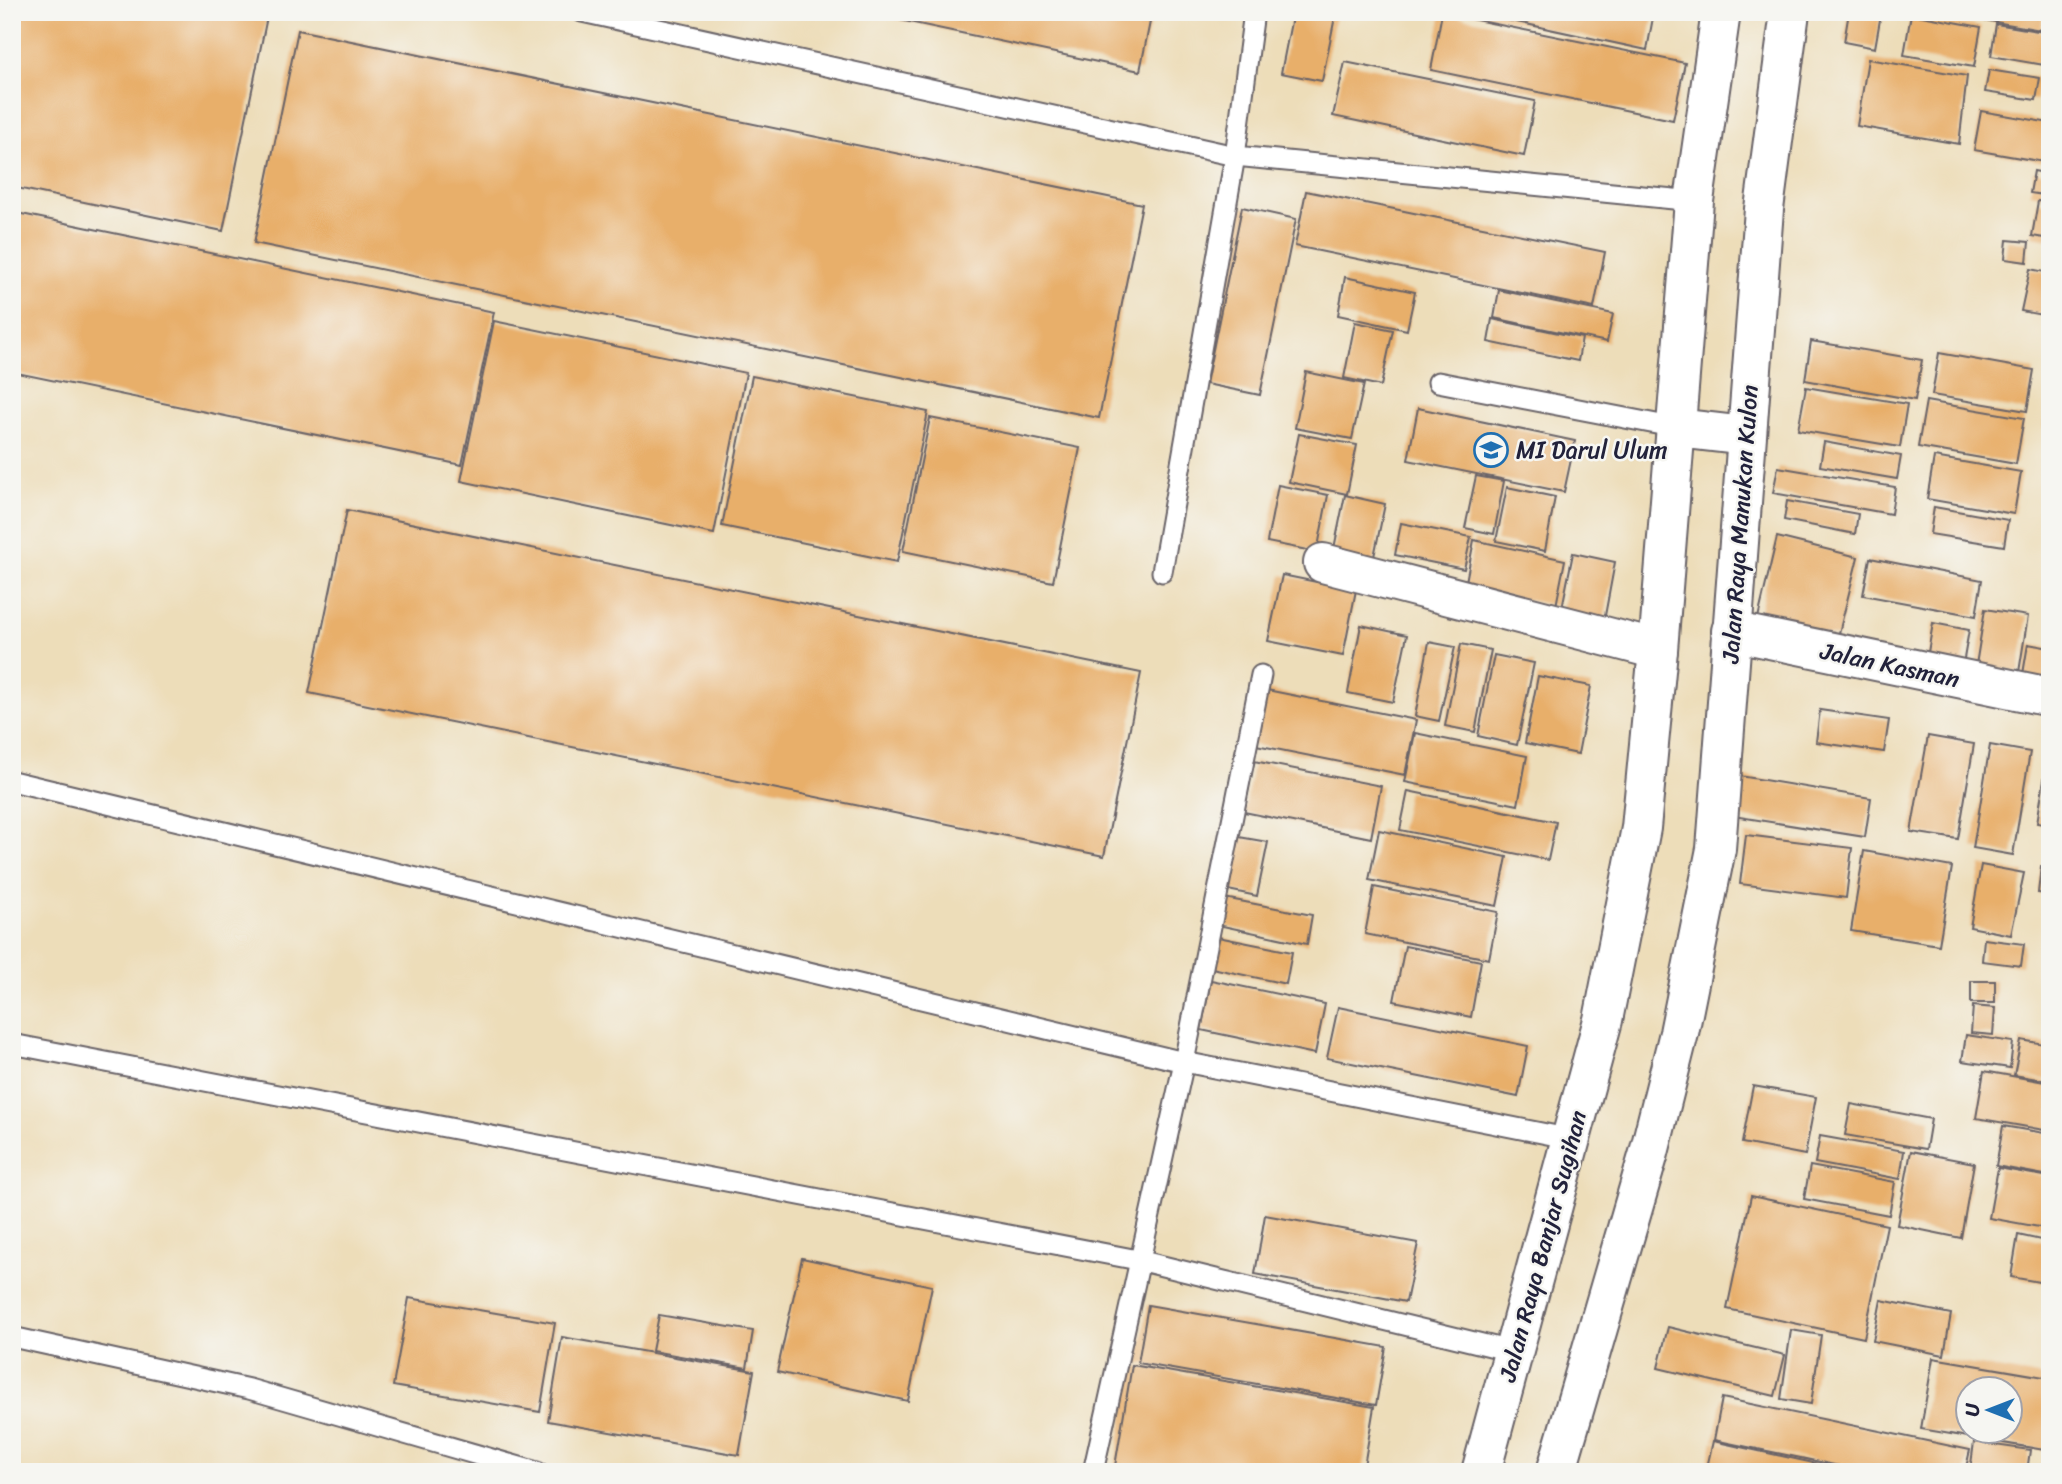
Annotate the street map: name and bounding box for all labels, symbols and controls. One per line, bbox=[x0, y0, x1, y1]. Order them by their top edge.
street label: Jalan Raya Manukan Kulon bbox=[1709, 383, 1771, 666]
place label: MI Darul Ulum bbox=[1516, 429, 1668, 471]
school or university icon: MI Darul Ulum bbox=[1472, 431, 1510, 469]
street label: Jalan Kasman bbox=[1816, 630, 1964, 700]
street label: Jalan Raya Banjar Sugihan bbox=[1486, 1106, 1599, 1387]
north arrow bbox=[1954, 1376, 2024, 1446]
text: U bbox=[1956, 1402, 1989, 1416]

